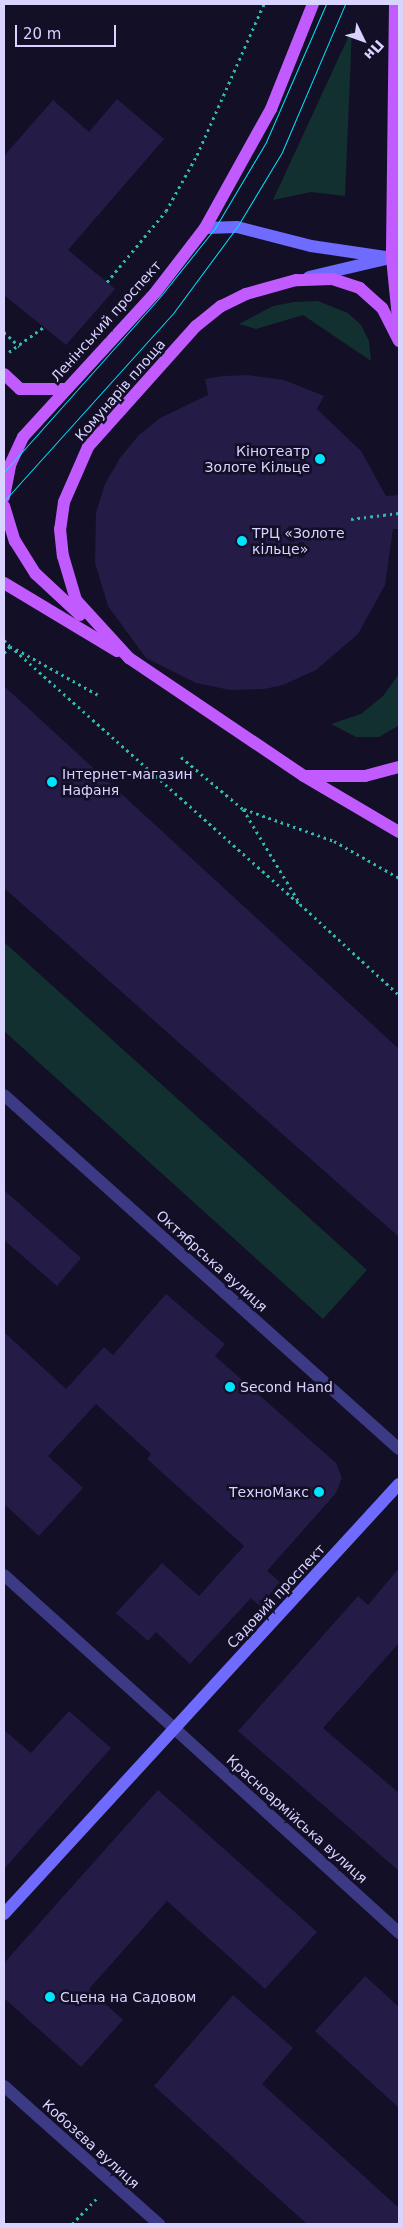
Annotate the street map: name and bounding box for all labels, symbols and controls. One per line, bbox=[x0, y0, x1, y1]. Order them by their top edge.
scale bar bbox=[18, 15, 119, 47]
north arrow bbox=[338, 15, 388, 65]
text: 20 m bbox=[23, 25, 61, 43]
text: Пн bbox=[361, 37, 387, 63]
street label: Ленінський проспект bbox=[47, 257, 165, 385]
street label: Комунарів площа bbox=[71, 336, 169, 444]
place label: Кінотеатр Золоте Кільце bbox=[205, 443, 310, 476]
marker: Кінотеатр Золоте Кільце bbox=[314, 453, 326, 465]
place label: ТРЦ «Золоте кільце» bbox=[252, 525, 345, 558]
marker: ТРЦ «Золоте кільце» bbox=[236, 535, 248, 547]
place label: Інтернет-магазин Нафаня bbox=[62, 766, 193, 799]
marker: Інтернет-магазин Нафаня bbox=[46, 776, 58, 788]
street label: Октябрська вулиця bbox=[153, 1207, 271, 1315]
place label: Second Hand bbox=[240, 1379, 333, 1395]
marker: Second Hand bbox=[224, 1381, 236, 1393]
place label: ТехноМакс bbox=[229, 1484, 309, 1500]
marker: ТехноМакс bbox=[313, 1486, 325, 1498]
street label: Садовий проспект bbox=[223, 1540, 329, 1652]
street label: Красноармійська вулиця bbox=[223, 1751, 371, 1887]
place label: Сцена на Садовом bbox=[60, 1989, 196, 2005]
marker: Сцена на Садовом bbox=[44, 1991, 56, 2003]
street label: Кобозєва вулиця bbox=[39, 2096, 143, 2192]

